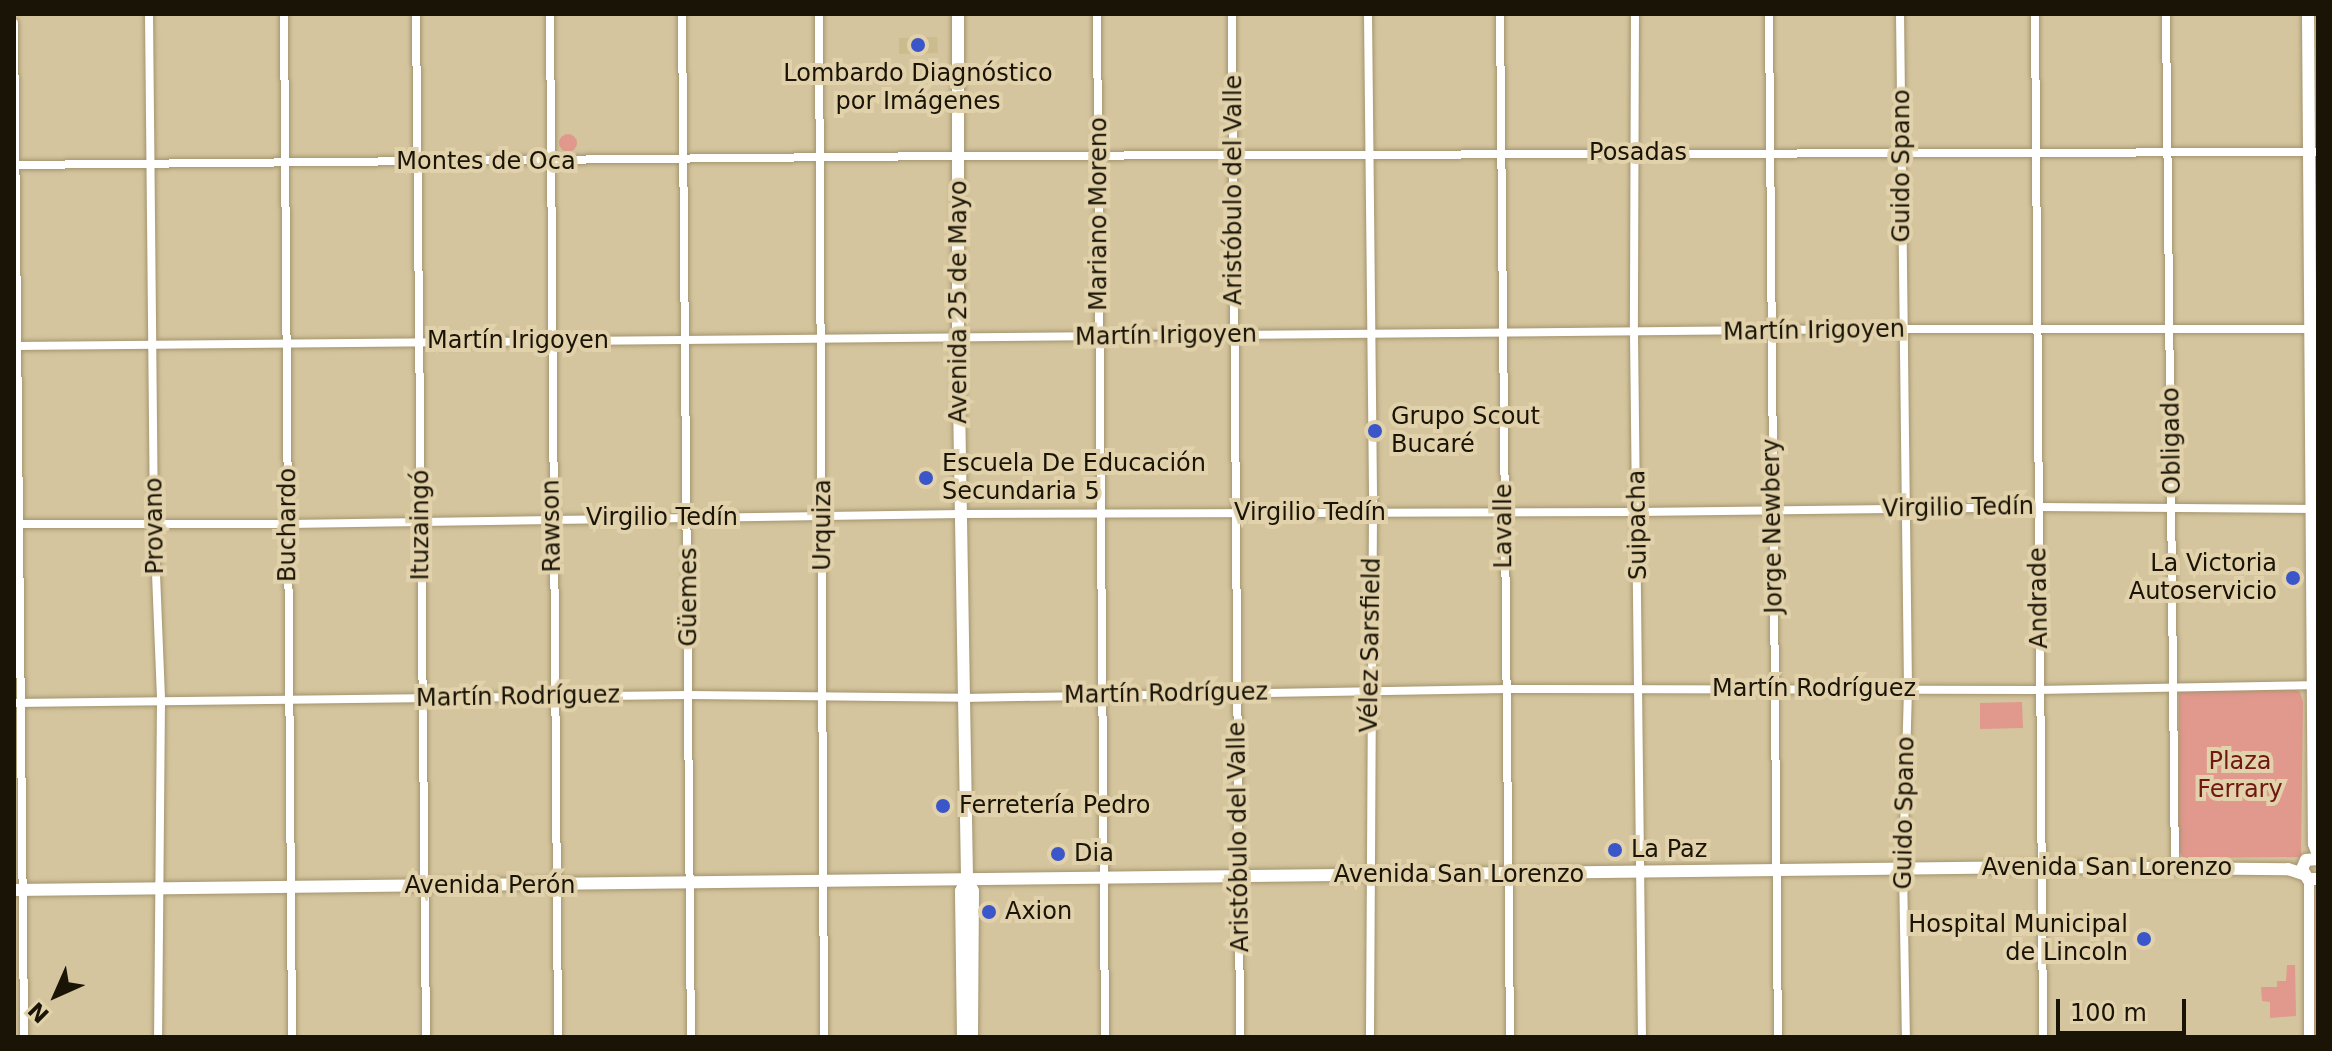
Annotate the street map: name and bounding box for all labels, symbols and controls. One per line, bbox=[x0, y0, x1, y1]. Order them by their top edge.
marker: Lombardo Diagnóstico por Imágenes bbox=[907, 34, 929, 56]
place label: Lombardo Diagnóstico por Imágenes bbox=[783, 60, 1053, 116]
street label: Aristóbulo del Valle bbox=[1220, 75, 1248, 305]
street label: Guido Spano bbox=[1888, 89, 1916, 243]
street label: Mariano Moreno bbox=[1085, 117, 1113, 311]
street label: Posadas bbox=[1589, 139, 1687, 167]
street label: Montes de Oca bbox=[396, 148, 576, 176]
street label: Avenida 25 de Mayo bbox=[945, 180, 973, 424]
street label: Martín Irigoyen bbox=[1723, 315, 1905, 347]
street label: Martín Irigoyen bbox=[1075, 320, 1257, 352]
street label: Martín Irigoyen bbox=[427, 327, 609, 355]
street label: Obligado bbox=[2157, 387, 2187, 495]
place label: Grupo Scout Bucaré bbox=[1391, 403, 1540, 459]
marker: Grupo Scout Bucaré bbox=[1366, 422, 1384, 440]
street label: Jorge Newbery bbox=[1757, 438, 1789, 614]
place label: Escuela De Educación Secundaria 5 bbox=[942, 450, 1206, 506]
street label: Buchardo bbox=[274, 468, 302, 582]
marker: Escuela De Educación Secundaria 5 bbox=[917, 469, 935, 487]
street label: Ituzaingó bbox=[407, 470, 435, 580]
street label: Suipacha bbox=[1623, 470, 1653, 580]
street label: Provano bbox=[140, 477, 170, 575]
street label: Rawson bbox=[537, 479, 567, 573]
street label: Urquiza bbox=[809, 479, 837, 571]
street label: Lavalle bbox=[1490, 483, 1518, 569]
street label: Virgilio Tedín bbox=[1882, 492, 2034, 524]
street label: Virgilio Tedín bbox=[1234, 499, 1386, 527]
street label: Virgilio Tedín bbox=[586, 504, 738, 532]
street label: Güemes bbox=[675, 547, 703, 647]
street label: Andrade bbox=[2024, 547, 2054, 649]
place label: La Victoria Autoservicio bbox=[2129, 550, 2277, 606]
street label: Vélez Sarsfield bbox=[1355, 557, 1387, 733]
marker: La Victoria Autoservicio bbox=[2284, 569, 2302, 587]
street label: Martín Rodríguez bbox=[1712, 675, 1916, 703]
street label: Martín Rodríguez bbox=[1064, 678, 1268, 710]
street label: Martín Rodríguez bbox=[416, 681, 620, 713]
street label: Aristóbulo del Valle bbox=[1223, 721, 1255, 953]
street label: Guido Spano bbox=[1889, 736, 1921, 890]
park label: Plaza Ferrary bbox=[2197, 748, 2283, 804]
place label: Ferretería Pedro bbox=[959, 792, 1150, 820]
marker: Ferretería Pedro bbox=[934, 797, 952, 815]
place label: La Paz bbox=[1631, 836, 1707, 864]
place label: Dia bbox=[1074, 840, 1114, 868]
marker: La Paz bbox=[1606, 841, 1624, 859]
marker: Dia bbox=[1049, 845, 1067, 863]
street label: Avenida San Lorenzo bbox=[1982, 854, 2232, 882]
street label: Avenida San Lorenzo bbox=[1334, 861, 1584, 889]
street label: Avenida Perón bbox=[404, 872, 576, 900]
place label: Axion bbox=[1005, 898, 1072, 926]
marker: Axion bbox=[980, 903, 998, 921]
place label: Hospital Municipal de Lincoln bbox=[1908, 911, 2128, 967]
marker: Hospital Municipal de Lincoln bbox=[2135, 930, 2153, 948]
north arrow bbox=[16, 955, 96, 1035]
scale bar bbox=[2060, 983, 2190, 1033]
text: N bbox=[23, 997, 54, 1028]
text: 100 m bbox=[2070, 999, 2147, 1027]

